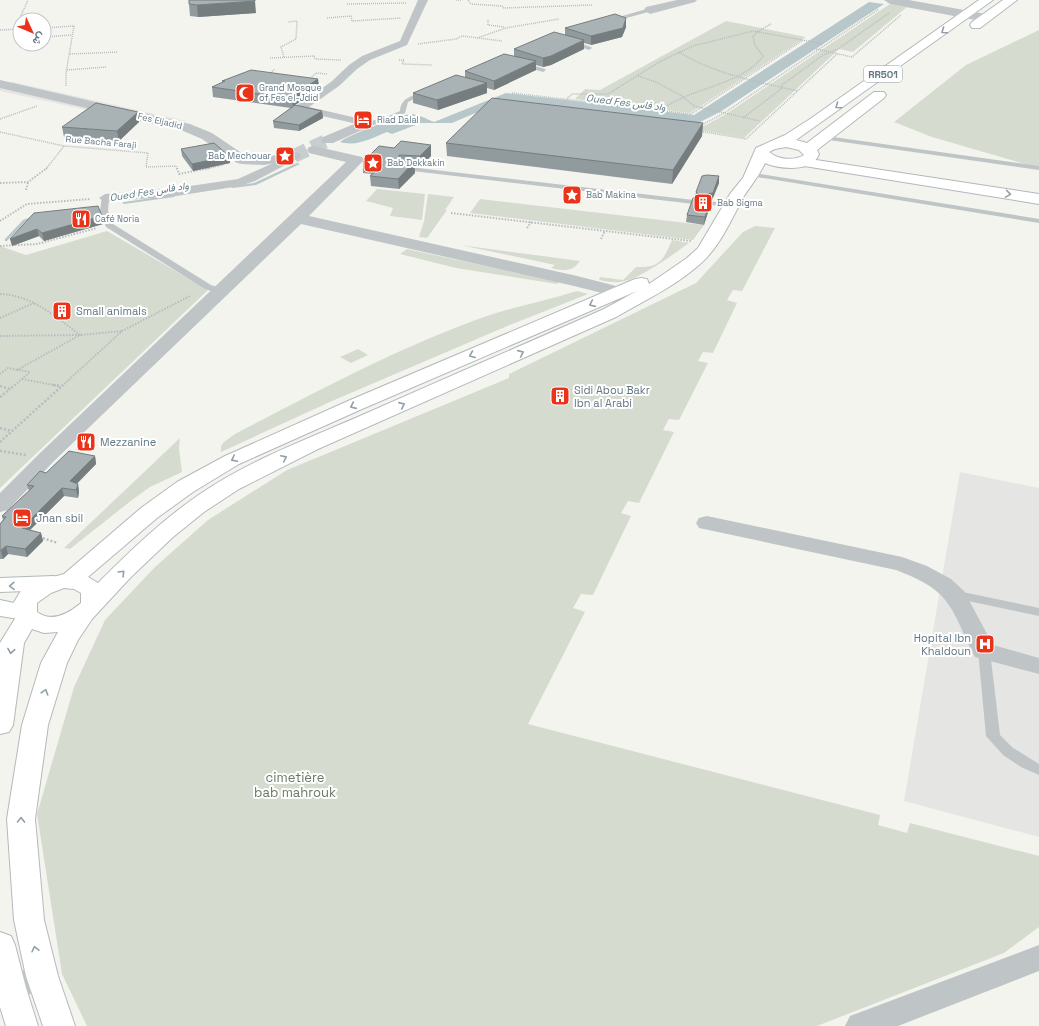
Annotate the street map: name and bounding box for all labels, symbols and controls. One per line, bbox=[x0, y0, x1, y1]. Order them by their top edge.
north arrow bbox=[12, 12, 52, 52]
one-way arrow bbox=[941, 26, 948, 33]
text: ش bbox=[30, 29, 49, 49]
road number: RR501 bbox=[864, 66, 902, 82]
mosque icon: Grand Mosque of Fes el-Jdid bbox=[234, 82, 256, 104]
place label: Grand Mosque of Fes el-Jdid bbox=[259, 82, 322, 104]
water label: Oued Fes واد فاس bbox=[585, 91, 667, 114]
one-way arrow bbox=[835, 101, 842, 108]
hotel icon: Riad Dalal bbox=[352, 109, 374, 131]
street label: Fes Eljadid bbox=[136, 110, 184, 132]
place label: Riad Dalal bbox=[377, 114, 419, 126]
street label: Rue Bacha Faraji bbox=[65, 133, 137, 151]
place icon: Bab Mechouar bbox=[274, 145, 296, 167]
place label: Bab Mechouar bbox=[208, 150, 272, 162]
place icon: Bab Dekkakin bbox=[362, 152, 384, 174]
place label: Bab Dekkakin bbox=[387, 157, 445, 169]
water label: Oued Fes واد فاس bbox=[109, 179, 190, 204]
place icon: Bab Makina bbox=[561, 184, 583, 206]
place label: Bab Makina bbox=[586, 189, 636, 201]
one-way arrow bbox=[1004, 189, 1011, 197]
building icon: Bab Sigma bbox=[692, 192, 714, 214]
place label: Bab Sigma bbox=[717, 197, 763, 209]
restaurant icon: Café Noria bbox=[70, 208, 92, 230]
place label: Café Noria bbox=[95, 213, 139, 225]
one-way arrow bbox=[588, 299, 596, 307]
building icon: Small animals bbox=[51, 300, 73, 322]
place label: Small animals bbox=[76, 304, 147, 318]
one-way arrow bbox=[469, 350, 476, 358]
one-way arrow bbox=[517, 350, 525, 358]
place label: Sidi Abou Bakr Ibn al Arabi bbox=[574, 383, 650, 410]
building icon: Sidi Abou Bakr Ibn al Arabi bbox=[549, 385, 571, 407]
one-way arrow bbox=[349, 401, 356, 409]
one-way arrow bbox=[398, 402, 406, 410]
restaurant icon: Mezzanine bbox=[75, 431, 97, 453]
place label: Mezzanine bbox=[100, 435, 156, 449]
one-way arrow bbox=[231, 454, 239, 462]
one-way arrow bbox=[279, 455, 287, 463]
hotel icon: Jnan sbil bbox=[11, 507, 33, 529]
place label: Jnan sbil bbox=[36, 511, 83, 525]
one-way arrow bbox=[117, 570, 125, 578]
one-way arrow bbox=[9, 581, 15, 590]
place label: Hopital Ibn Khaldoun bbox=[914, 631, 971, 658]
hospital icon: Hopital Ibn Khaldoun bbox=[974, 633, 996, 655]
one-way arrow bbox=[7, 648, 15, 654]
one-way arrow bbox=[40, 689, 49, 696]
park label: cimetière bab mahrouk bbox=[254, 769, 336, 801]
one-way arrow bbox=[17, 817, 26, 823]
one-way arrow bbox=[32, 946, 40, 952]

